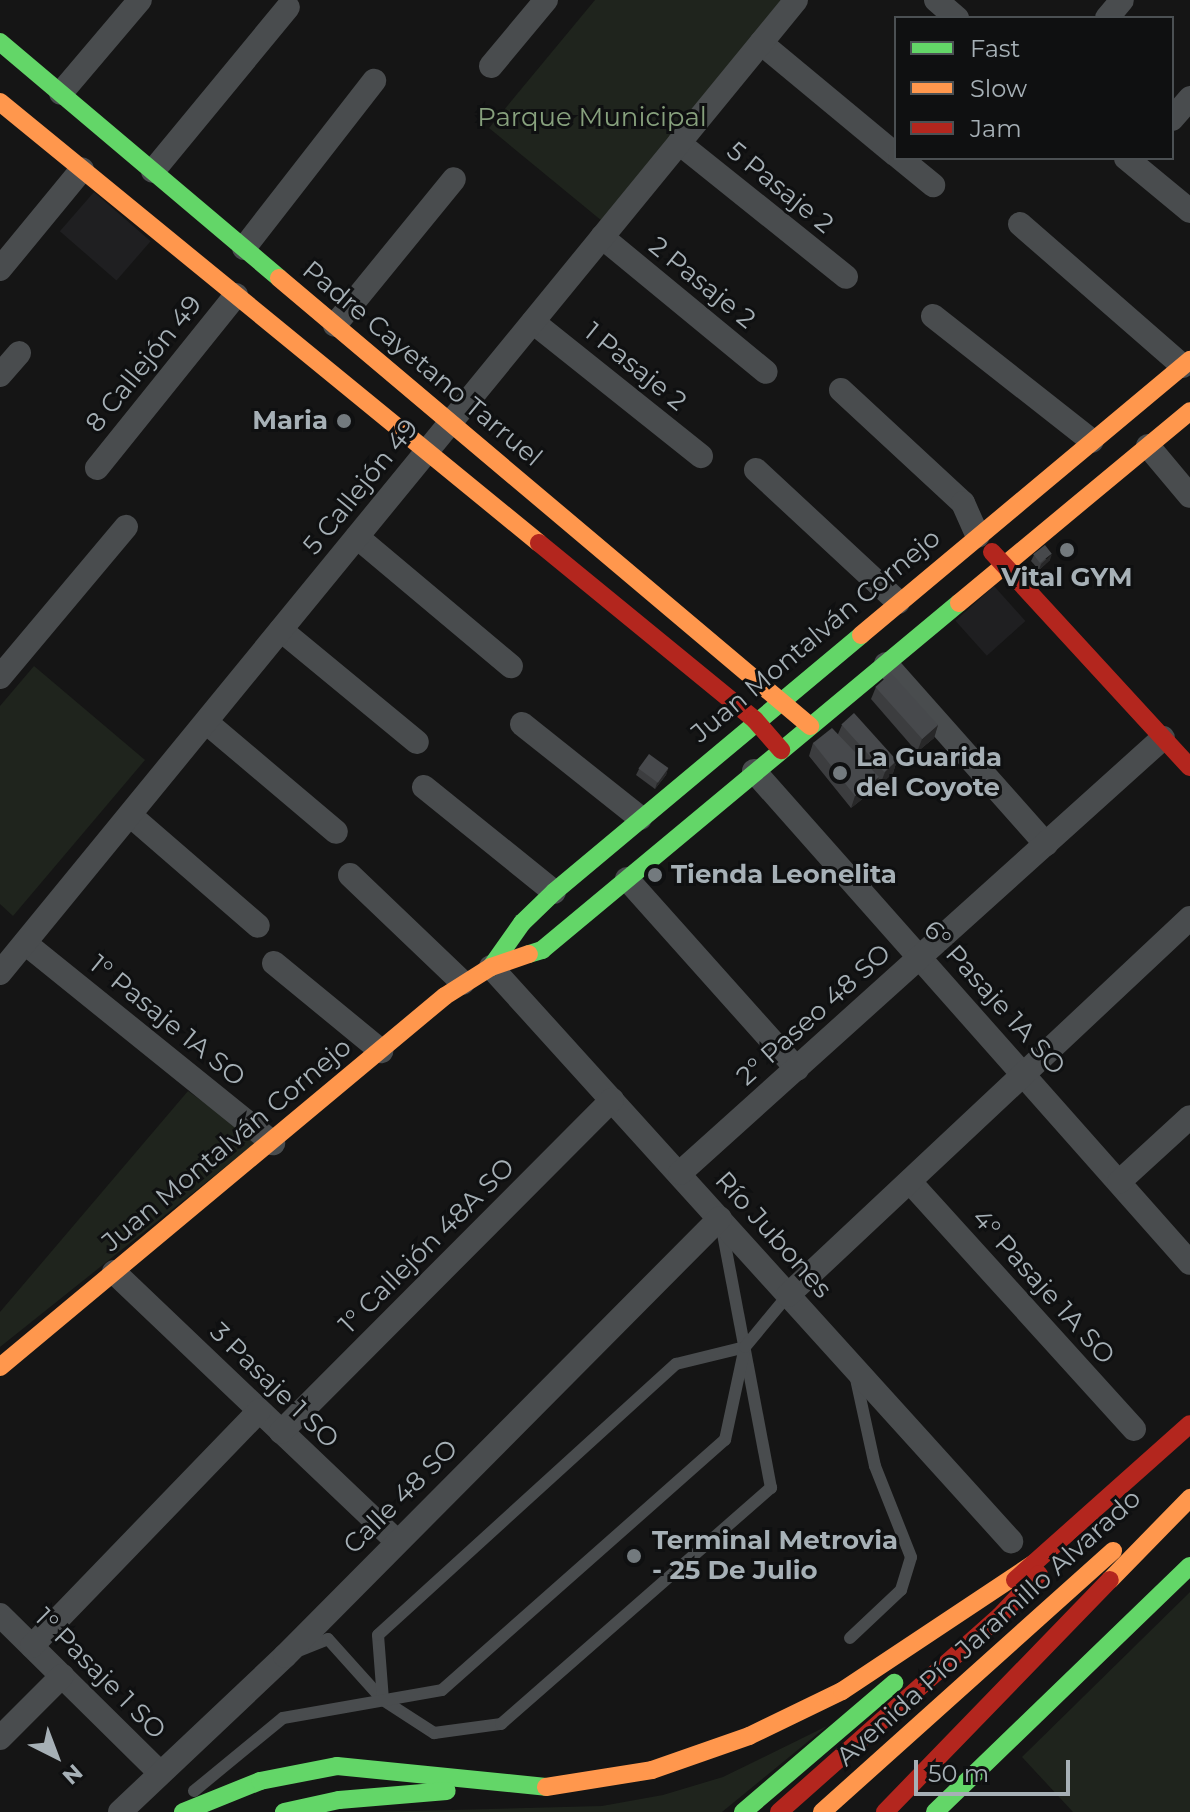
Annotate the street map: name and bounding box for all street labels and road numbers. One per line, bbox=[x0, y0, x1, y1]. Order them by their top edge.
street label: 5 Pasaje 2 bbox=[721, 136, 839, 240]
street label: 2 Pasaje 2 bbox=[643, 231, 761, 335]
street label: Padre Cayetano Tarruel bbox=[296, 255, 548, 473]
street label: 8 Callejón 49 bbox=[79, 289, 209, 439]
street label: 1 Pasaje 2 bbox=[578, 316, 692, 418]
street label: 5 Callejón 49 bbox=[297, 413, 425, 561]
street label: Juan Montalván Cornejo bbox=[685, 523, 947, 749]
street label: 6° Pasaje 1A SO bbox=[917, 914, 1071, 1082]
street label: 2° Paseo 48 SO bbox=[731, 938, 897, 1092]
street label: 1° Pasaje 1A SO bbox=[83, 949, 251, 1093]
street label: Juan Montalván Cornejo bbox=[96, 1032, 358, 1258]
street label: 1° Callejón 48A SO bbox=[333, 1152, 521, 1340]
street label: Río Jubones bbox=[708, 1165, 838, 1305]
street label: 4° Pasaje 1A SO bbox=[965, 1203, 1121, 1371]
street label: 3 Pasaje 1 SO bbox=[203, 1317, 345, 1455]
street label: Calle 48 SO bbox=[337, 1433, 465, 1561]
street label: Avenida Pío Jaramillo Alvarado bbox=[831, 1483, 1147, 1773]
street label: 1° Pasaje 1 SO bbox=[28, 1602, 172, 1746]

